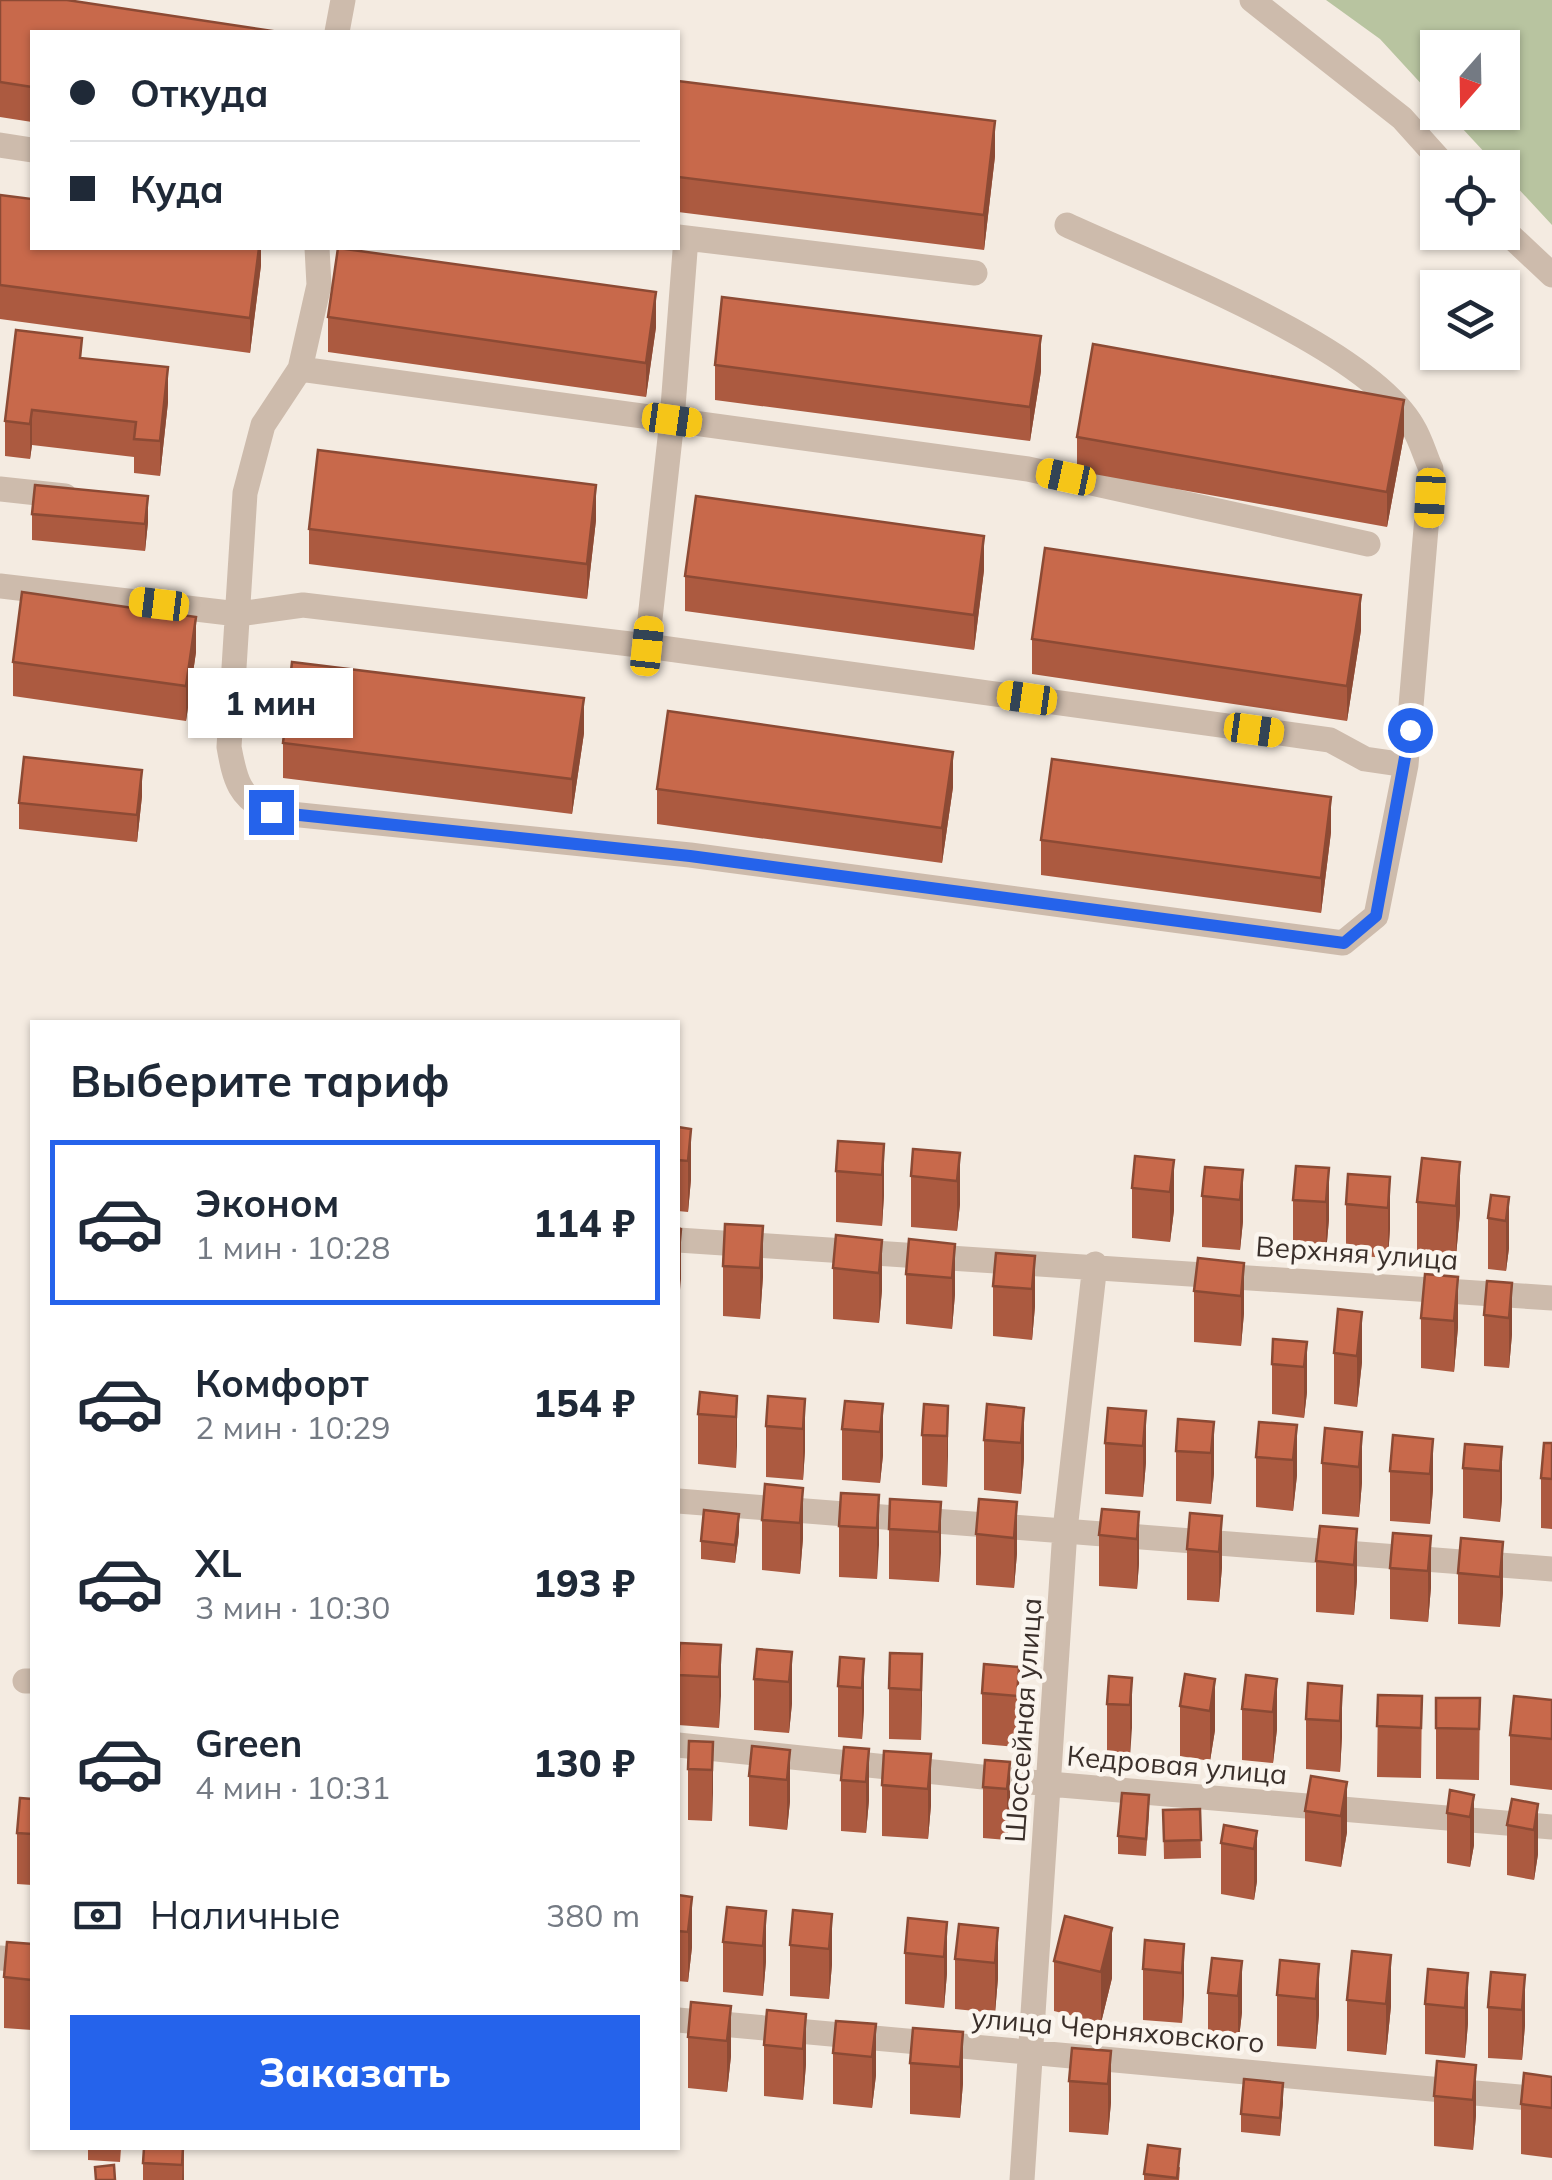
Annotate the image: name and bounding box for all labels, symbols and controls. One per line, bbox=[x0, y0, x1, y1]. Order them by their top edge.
north arrow bbox=[1420, 30, 1520, 130]
map controls bbox=[1420, 30, 1520, 370]
text: Откуда bbox=[130, 69, 269, 117]
button: locate bbox=[1420, 150, 1520, 250]
text: Куда bbox=[130, 165, 224, 213]
button: layers bbox=[1420, 270, 1520, 370]
car bbox=[640, 401, 704, 439]
car bbox=[1034, 456, 1098, 498]
car bbox=[1413, 467, 1447, 529]
car bbox=[127, 585, 191, 623]
car bbox=[629, 615, 665, 677]
callout: 1 мин bbox=[188, 667, 354, 737]
car bbox=[995, 679, 1059, 717]
text: 1 мин bbox=[225, 683, 316, 723]
route start bbox=[1388, 708, 1433, 753]
car bbox=[1222, 711, 1286, 749]
route end bbox=[249, 790, 294, 835]
text: Выберите тариф bbox=[70, 1052, 450, 1108]
icon: car bbox=[75, 1178, 165, 1268]
text: Эконом bbox=[195, 1179, 339, 1227]
text: 114 ₽ bbox=[533, 1199, 635, 1247]
text: 1 мин · 10:28 bbox=[195, 1227, 390, 1267]
street label: Верхняя улица bbox=[1255, 1228, 1460, 1277]
icon: car bbox=[75, 1358, 165, 1448]
text: Комфорт bbox=[195, 1359, 369, 1407]
text: 154 ₽ bbox=[533, 1379, 635, 1427]
text: 2 мин · 10:29 bbox=[195, 1407, 390, 1447]
icon: car bbox=[75, 1538, 165, 1628]
text: XL bbox=[195, 1539, 242, 1587]
text: 193 ₽ bbox=[533, 1559, 635, 1607]
text: 3 мин · 10:30 bbox=[195, 1587, 390, 1627]
street label: Шоссейная улица bbox=[996, 1596, 1049, 1843]
icon: car bbox=[75, 1718, 165, 1808]
text: Green bbox=[195, 1719, 302, 1767]
street label: Кедровая улица bbox=[1065, 1737, 1289, 1792]
text: 130 ₽ bbox=[533, 1739, 635, 1787]
text: 4 мин · 10:31 bbox=[195, 1767, 390, 1807]
icon: cash bbox=[70, 1888, 125, 1943]
text: Наличные bbox=[150, 1891, 341, 1939]
text: 380 m bbox=[546, 1895, 640, 1935]
street label: улица Черняховского bbox=[970, 1999, 1266, 2060]
button: Заказать bbox=[70, 2015, 640, 2130]

